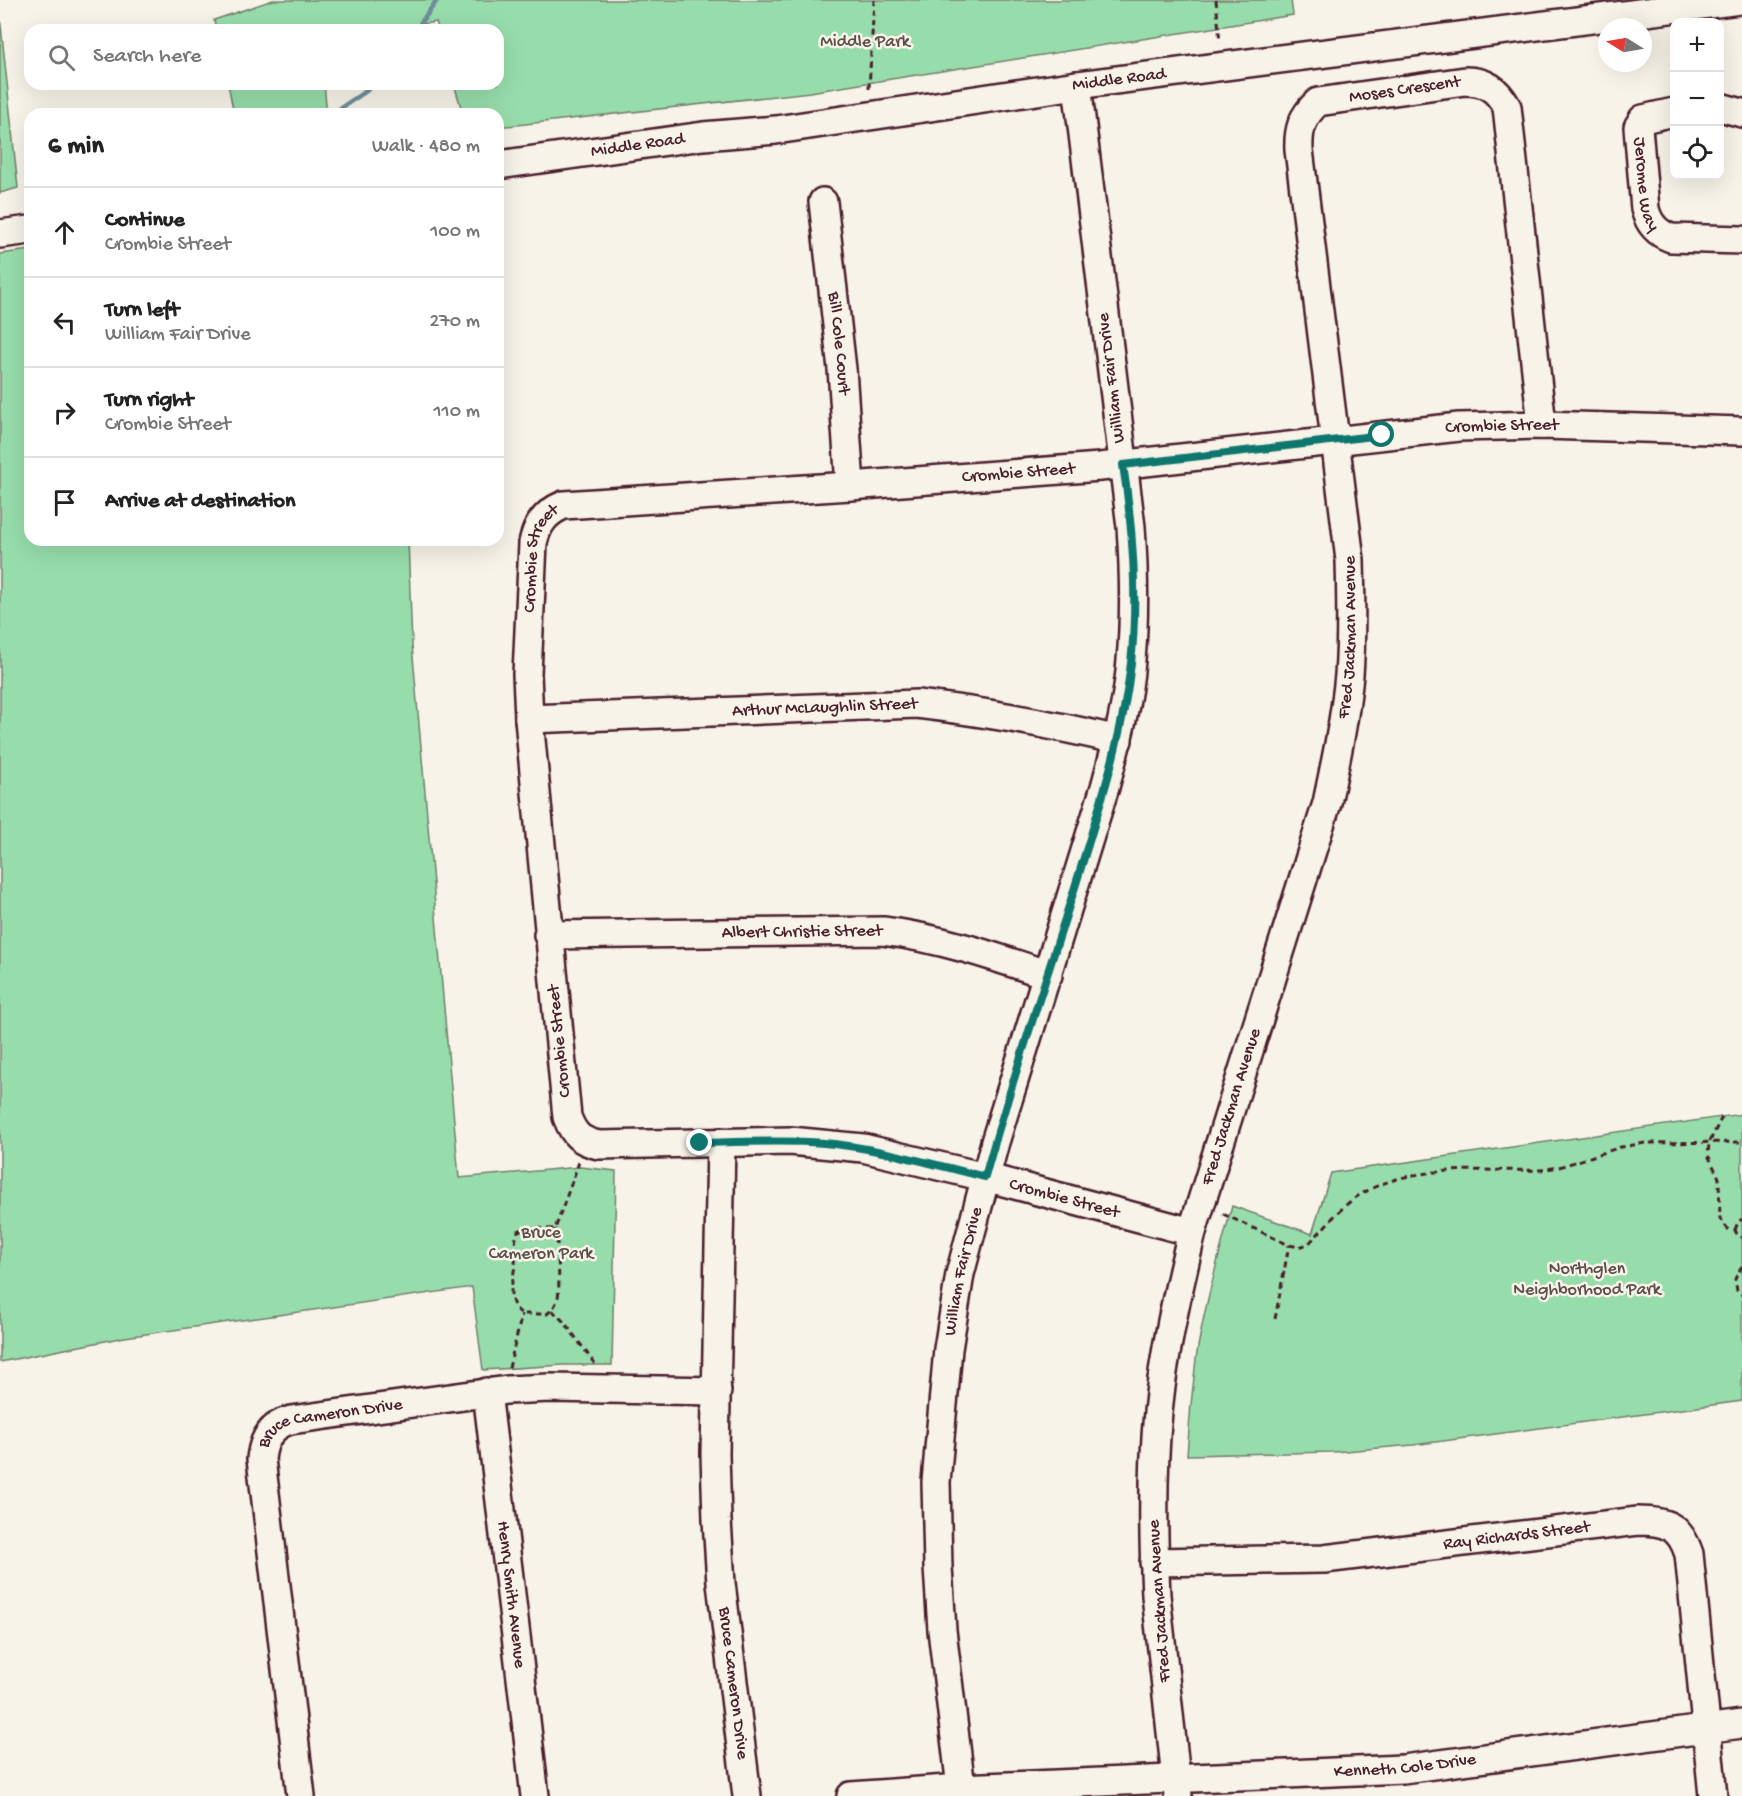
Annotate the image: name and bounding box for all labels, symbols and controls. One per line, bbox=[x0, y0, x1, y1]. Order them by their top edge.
north arrow bbox=[1598, 18, 1652, 72]
map controls bbox=[1670, 18, 1724, 180]
button: + bbox=[1670, 18, 1724, 72]
search box bbox=[24, 24, 504, 90]
park label: Middle Park bbox=[820, 32, 912, 53]
icon: search bbox=[45, 41, 78, 74]
text: Search here bbox=[93, 44, 201, 70]
street label: Middle Road bbox=[1071, 63, 1169, 96]
street label: Moses Crescent bbox=[1348, 71, 1463, 108]
button: − bbox=[1670, 72, 1724, 126]
button: locate bbox=[1670, 126, 1724, 180]
street label: Middle Road bbox=[589, 128, 687, 162]
text: 6 min bbox=[48, 132, 104, 163]
text: Walk · 480 m bbox=[372, 136, 480, 159]
street label: Jerome Way bbox=[1628, 136, 1664, 236]
text: Continue bbox=[105, 208, 185, 234]
icon: ahead bbox=[48, 216, 81, 249]
text: 100 m bbox=[430, 221, 480, 244]
text: Crombie Street bbox=[105, 234, 231, 257]
street label: Bill Cole Court bbox=[823, 290, 854, 397]
text: Turn left bbox=[105, 298, 179, 324]
icon: left bbox=[48, 306, 81, 339]
text: 270 m bbox=[430, 311, 480, 334]
street label: William Fair Drive bbox=[1094, 311, 1130, 444]
text: William Fair Drive bbox=[105, 324, 251, 347]
text: Turn right bbox=[105, 388, 193, 414]
icon: right bbox=[48, 396, 81, 429]
text: 110 m bbox=[434, 401, 480, 424]
text: Crombie Street bbox=[105, 414, 231, 437]
street label: Crombie Street bbox=[1444, 414, 1561, 439]
route start bbox=[1368, 421, 1394, 447]
street label: Crombie Street bbox=[961, 458, 1077, 488]
icon: arrive bbox=[48, 486, 81, 519]
text: Arrive at destination bbox=[105, 489, 295, 515]
street label: Crombie Street bbox=[519, 498, 564, 613]
street label: Fred Jackman Avenue bbox=[1333, 555, 1362, 721]
street label: Arthur McLaughlin Street bbox=[732, 693, 919, 722]
street label: Albert Christie Street bbox=[722, 920, 884, 943]
street label: Crombie Street bbox=[543, 982, 576, 1098]
street label: Fred Jackman Avenue bbox=[1197, 1025, 1266, 1189]
route end bbox=[686, 1129, 712, 1155]
street label: Crombie Street bbox=[1007, 1174, 1123, 1224]
street label: William Fair Drive bbox=[940, 1204, 988, 1337]
park label: Bruce Cameron Park bbox=[489, 1223, 595, 1265]
park label: Northglen Neighborhood Park bbox=[1513, 1259, 1663, 1301]
street label: Bruce Cameron Drive bbox=[253, 1394, 404, 1452]
street label: Ray Richards Street bbox=[1442, 1516, 1593, 1555]
street label: Fred Jackman Avenue bbox=[1144, 1518, 1176, 1684]
street label: Henry Smith Avenue bbox=[492, 1520, 530, 1670]
street label: Bruce Cameron Drive bbox=[713, 1605, 753, 1761]
street label: Kenneth Cole Drive bbox=[1334, 1749, 1478, 1782]

